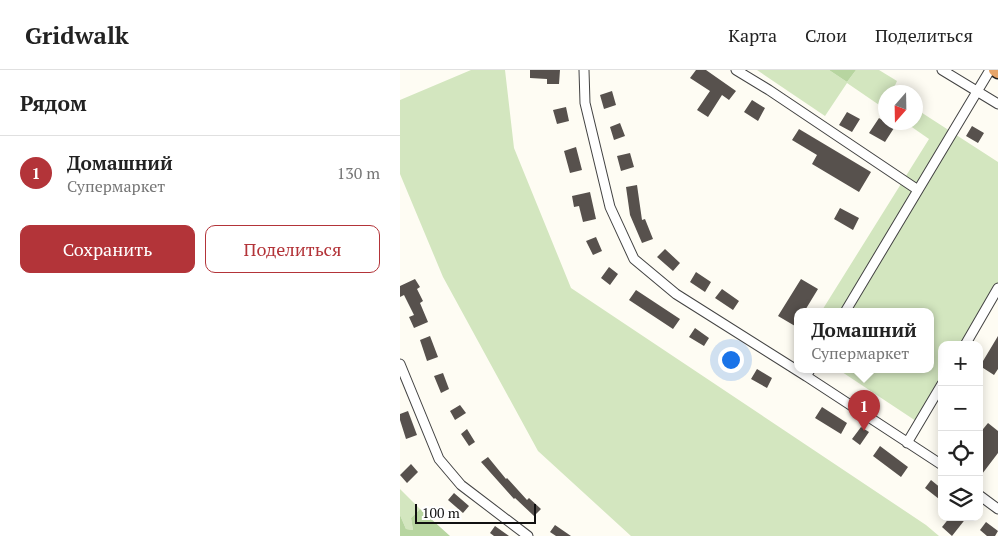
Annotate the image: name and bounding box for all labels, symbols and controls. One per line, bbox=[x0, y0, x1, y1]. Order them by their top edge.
text: Gridwalk bbox=[25, 19, 129, 51]
text: Карта bbox=[728, 23, 777, 47]
text: Слои bbox=[805, 23, 847, 47]
text: Поделиться bbox=[875, 23, 973, 47]
north arrow bbox=[878, 85, 923, 130]
text: Рядом bbox=[20, 89, 87, 117]
text: Домашний bbox=[67, 150, 173, 175]
text: 1 bbox=[31, 162, 41, 184]
text: 130 m bbox=[337, 162, 380, 184]
text: Супермаркет bbox=[67, 175, 165, 197]
button: Сохранить bbox=[20, 225, 195, 273]
button: Поделиться bbox=[205, 225, 380, 273]
popup bbox=[794, 308, 934, 373]
text: Домашний bbox=[811, 317, 917, 342]
map controls bbox=[938, 341, 983, 521]
button: + bbox=[938, 341, 983, 386]
text: Супермаркет bbox=[811, 342, 909, 364]
your location bbox=[718, 347, 744, 373]
button: − bbox=[938, 386, 983, 431]
pin: 1 bbox=[848, 390, 880, 431]
button: locate bbox=[938, 431, 983, 476]
button: layers bbox=[938, 476, 983, 521]
scale bar bbox=[415, 501, 536, 524]
text: 100 m bbox=[422, 503, 460, 522]

